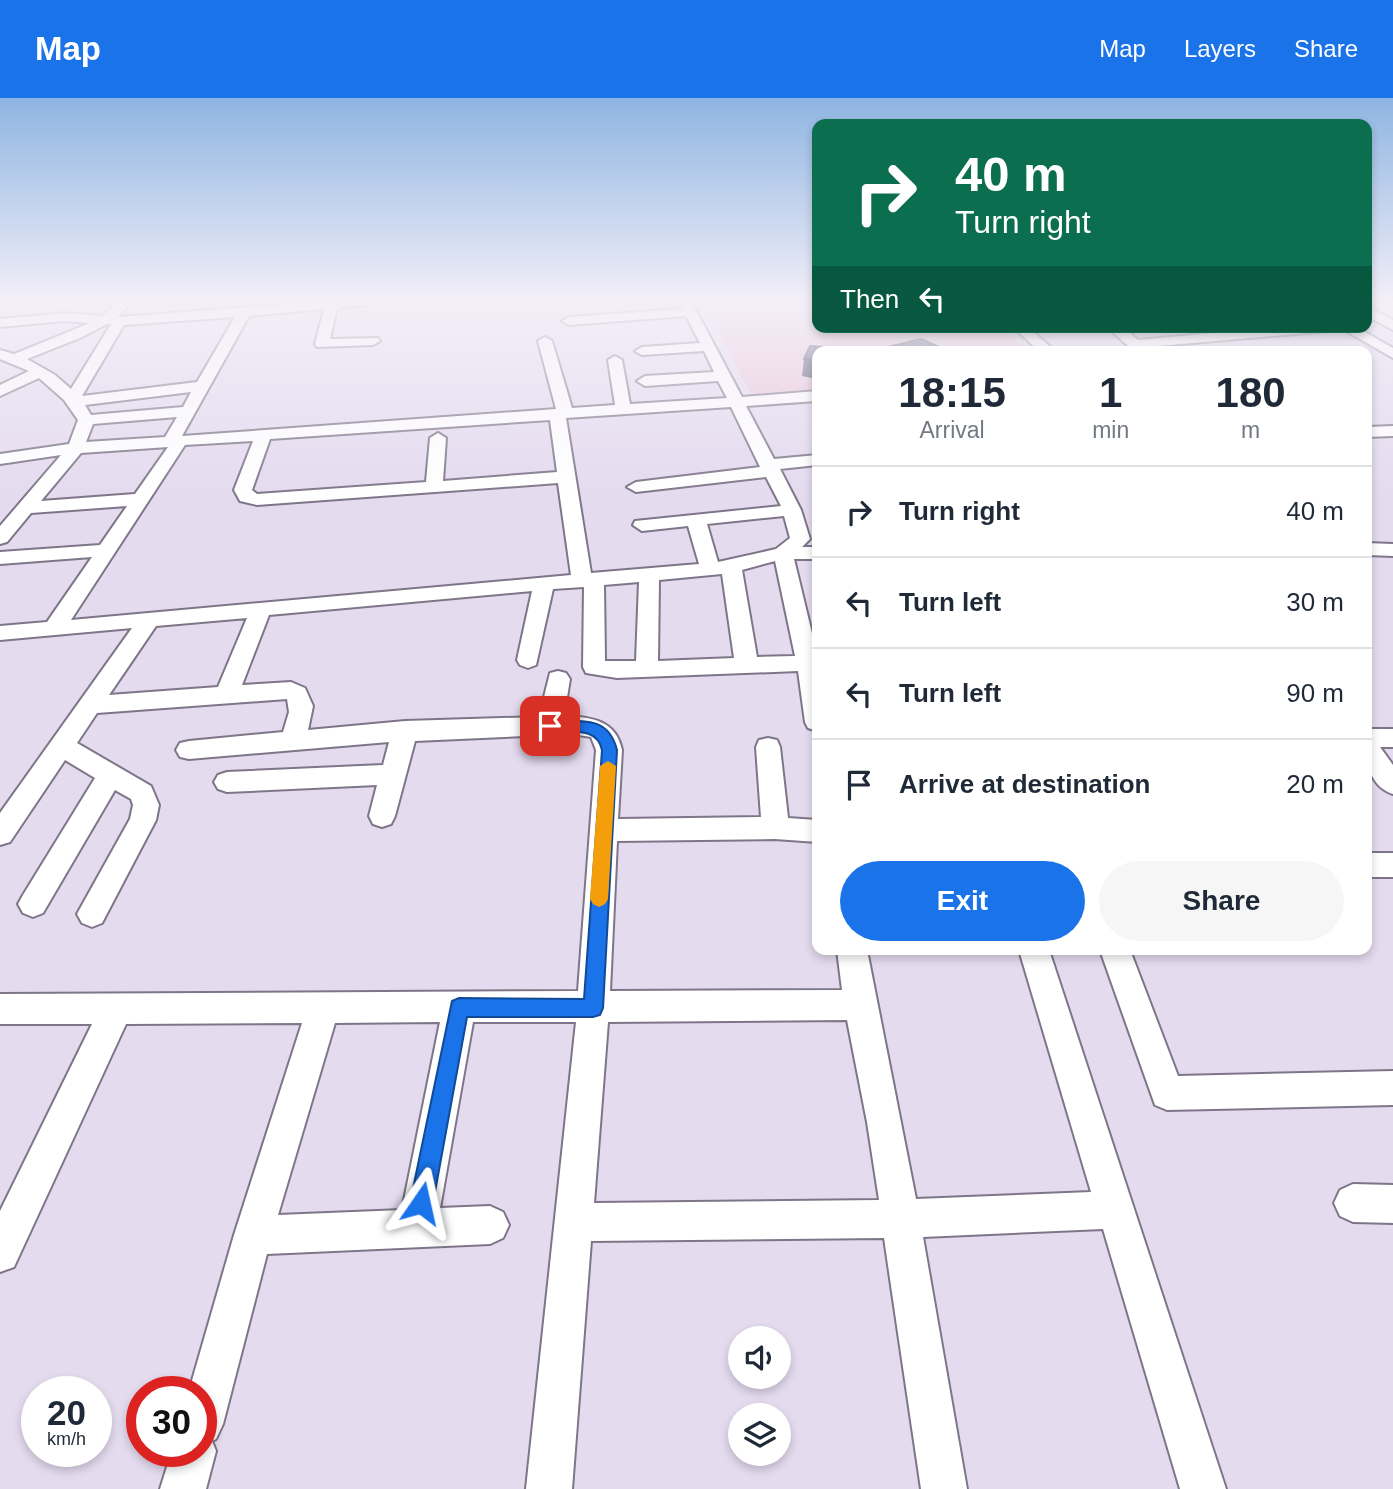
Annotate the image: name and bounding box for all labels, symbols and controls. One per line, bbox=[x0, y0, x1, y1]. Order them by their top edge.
text: Map bbox=[35, 30, 101, 67]
text: Map bbox=[1099, 35, 1146, 62]
text: Layers bbox=[1184, 35, 1256, 62]
text: Share bbox=[1294, 35, 1358, 62]
icon: right bbox=[840, 147, 931, 238]
text: 40 m bbox=[955, 147, 1067, 201]
text: Turn right bbox=[955, 204, 1091, 240]
icon: left bbox=[913, 280, 951, 318]
text: Then bbox=[840, 284, 899, 314]
text: 18:15 bbox=[898, 369, 1006, 416]
text: 1 bbox=[1099, 369, 1122, 416]
text: 180 bbox=[1216, 369, 1286, 416]
text: Arrival bbox=[919, 417, 985, 443]
text: min bbox=[1092, 417, 1129, 443]
text: m bbox=[1241, 417, 1260, 443]
icon: right bbox=[840, 493, 878, 531]
text: Turn right bbox=[899, 496, 1020, 526]
text: 40 m bbox=[1286, 496, 1344, 526]
icon: left bbox=[840, 584, 878, 622]
text: Turn left bbox=[899, 587, 1001, 617]
text: 30 m bbox=[1286, 587, 1344, 617]
icon: left bbox=[840, 675, 878, 713]
text: Turn left bbox=[899, 678, 1001, 708]
text: 90 m bbox=[1286, 678, 1344, 708]
pin bbox=[520, 696, 580, 756]
icon: arrive bbox=[531, 707, 569, 745]
icon: arrive bbox=[840, 766, 878, 804]
text: Arrive at destination bbox=[899, 769, 1150, 799]
text: 20 m bbox=[1286, 769, 1344, 799]
button: Exit bbox=[840, 861, 1085, 941]
button: Share bbox=[1099, 861, 1344, 941]
position arrow bbox=[384, 1166, 458, 1240]
map controls bbox=[728, 1326, 791, 1466]
button: sound bbox=[728, 1326, 791, 1389]
speed limit sign: 30 bbox=[126, 1376, 217, 1467]
text: 20 bbox=[47, 1393, 86, 1432]
button: layers bbox=[728, 1403, 791, 1466]
text: km/h bbox=[47, 1429, 86, 1449]

